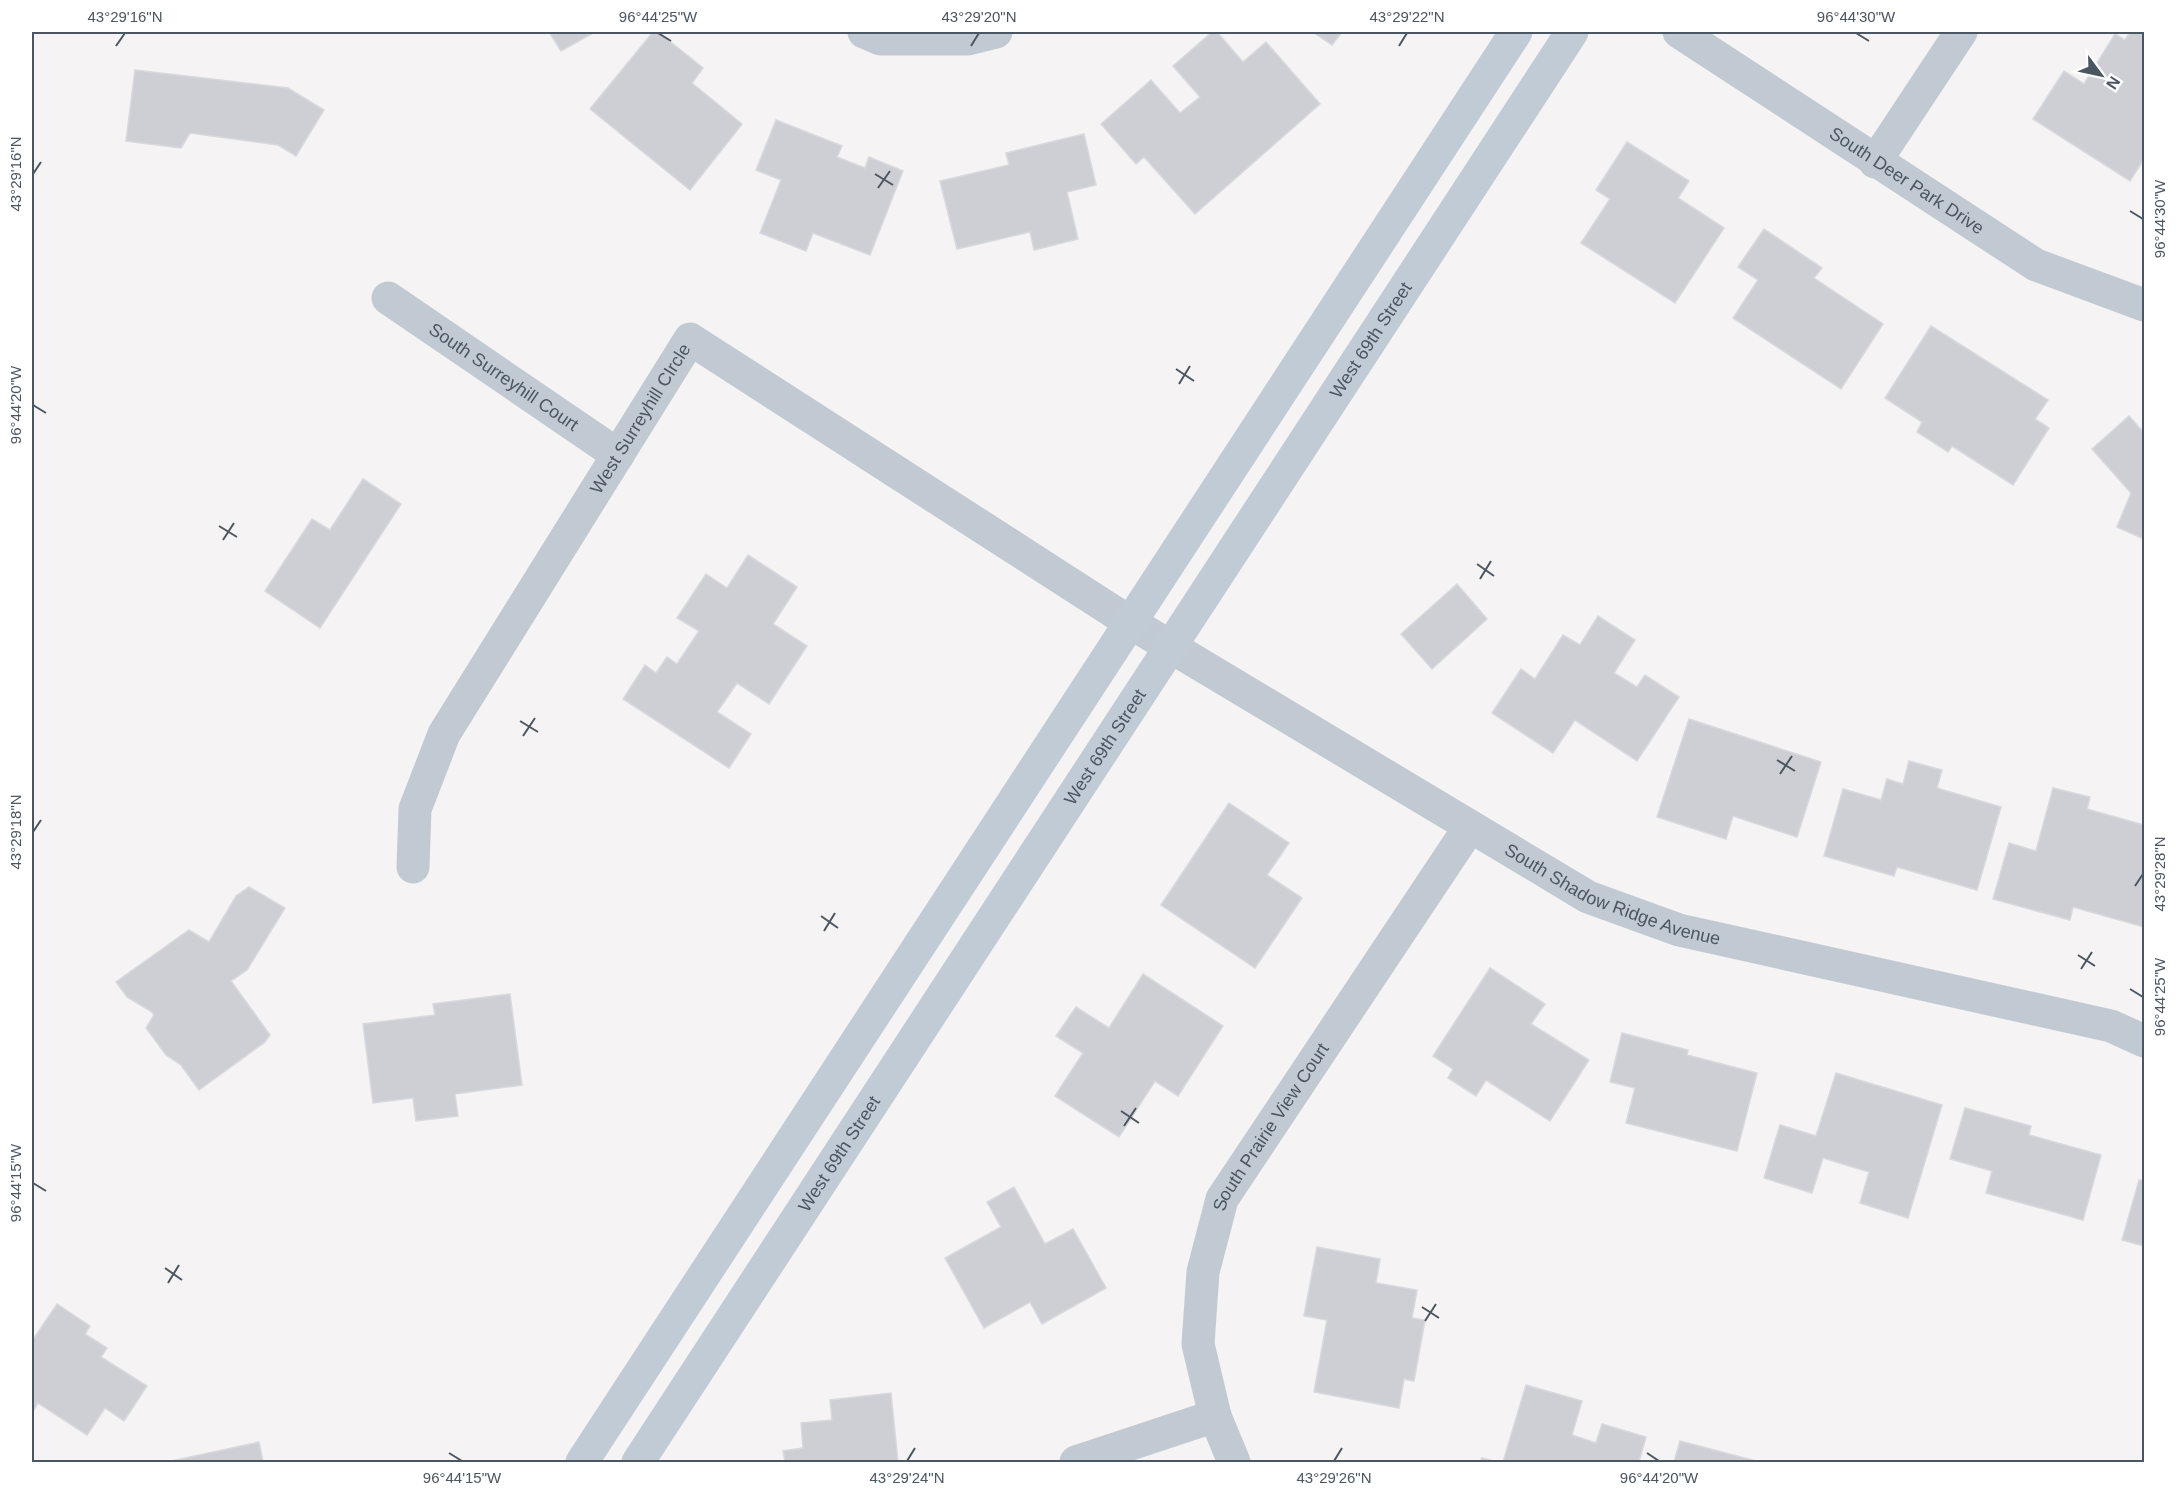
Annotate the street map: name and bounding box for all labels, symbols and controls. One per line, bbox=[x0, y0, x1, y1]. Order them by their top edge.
text: 43°29'16"N bbox=[87, 8, 163, 25]
text: 96°44'25"W bbox=[619, 8, 698, 25]
text: 43°29'20"N bbox=[941, 8, 1017, 25]
text: 43°29'22"N bbox=[1369, 8, 1445, 25]
text: 96°44'30"W bbox=[1817, 8, 1896, 25]
north arrow bbox=[2071, 45, 2131, 105]
text: N bbox=[2103, 73, 2123, 92]
street label: South Deer Park Drive bbox=[1826, 123, 1988, 238]
text: 43°29'16"N bbox=[7, 136, 24, 212]
text: 96°44'30"W bbox=[2151, 179, 2168, 258]
street label: West 69th Street bbox=[1326, 279, 1416, 402]
street label: South Surreyhill Court bbox=[425, 319, 582, 435]
street label: West Surreyhill CIrcle bbox=[586, 340, 695, 497]
text: 96°44'20"W bbox=[7, 365, 24, 444]
street label: West 69th Street bbox=[1060, 685, 1150, 809]
text: 43°29'18"N bbox=[7, 794, 24, 870]
text: 43°29'28"N bbox=[2151, 836, 2168, 912]
street label: South Shadow Ridge Avenue bbox=[1501, 839, 1722, 949]
text: 96°44'25"W bbox=[2151, 957, 2168, 1036]
street label: South Prairie View Court bbox=[1209, 1039, 1333, 1213]
street label: West 69th Street bbox=[794, 1092, 884, 1215]
text: 96°44'15"W bbox=[7, 1143, 24, 1222]
text: 96°44'15"W bbox=[423, 1469, 502, 1486]
text: 43°29'24"N bbox=[869, 1469, 945, 1486]
text: 43°29'26"N bbox=[1296, 1469, 1372, 1486]
text: 96°44'20"W bbox=[1620, 1469, 1699, 1486]

